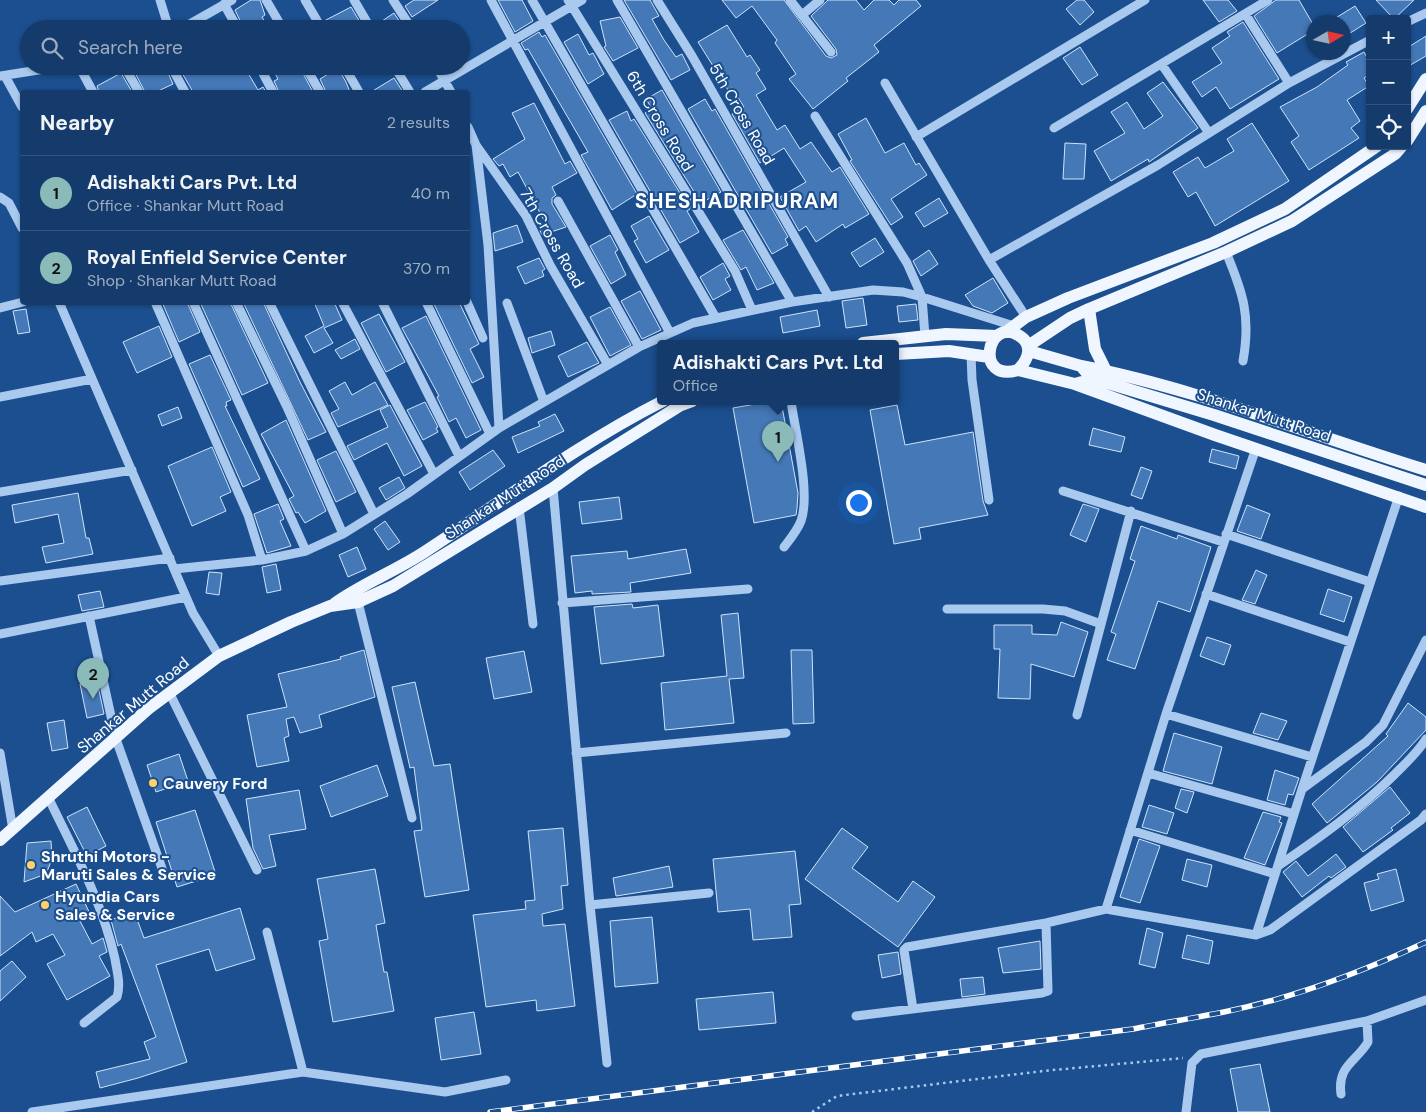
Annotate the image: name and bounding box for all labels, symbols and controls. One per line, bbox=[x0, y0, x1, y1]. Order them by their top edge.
north arrow bbox=[1306, 15, 1351, 60]
map controls bbox=[1366, 15, 1411, 150]
button: + bbox=[1366, 15, 1411, 60]
search box bbox=[20, 20, 470, 75]
icon: search bbox=[38, 34, 66, 62]
text: Search here bbox=[78, 35, 183, 60]
street label: 5th Cross Road bbox=[704, 60, 780, 168]
button: − bbox=[1366, 60, 1411, 105]
street label: 6th Cross Road bbox=[622, 67, 698, 175]
button: locate bbox=[1366, 105, 1411, 150]
text: Nearby bbox=[40, 109, 114, 137]
text: 2 results bbox=[387, 112, 450, 133]
text: Adishakti Cars Pvt. Ltd bbox=[87, 170, 297, 195]
text: 1 bbox=[53, 183, 59, 204]
text: 40 m bbox=[411, 183, 450, 204]
street label: 7th Cross Road bbox=[515, 184, 589, 292]
district label: SHESHADRIPURAM bbox=[635, 187, 839, 215]
text: Office · Shankar Mutt Road bbox=[87, 195, 284, 216]
text: Royal Enfield Service Center bbox=[87, 245, 347, 270]
text: 2 bbox=[51, 258, 61, 279]
text: 370 m bbox=[403, 258, 450, 279]
text: Shop · Shankar Mutt Road bbox=[87, 270, 277, 291]
popup bbox=[657, 340, 899, 405]
text: Adishakti Cars Pvt. Ltd bbox=[673, 350, 883, 375]
text: Office bbox=[673, 375, 718, 396]
street label: Shankar Mutt Road bbox=[1194, 383, 1334, 447]
pin: 1 bbox=[762, 421, 794, 462]
street label: Shankar Mutt Road bbox=[441, 450, 569, 544]
your location bbox=[846, 490, 872, 516]
street label: Shankar Mutt Road bbox=[73, 652, 193, 758]
pin: 2 bbox=[77, 658, 109, 699]
place label: Cauvery Ford bbox=[163, 773, 267, 794]
marker: Cauvery Ford bbox=[147, 777, 159, 789]
place label: Shruthi Motors - Maruti Sales & Service bbox=[41, 846, 216, 885]
marker: Shruthi Motors - Maruti Sales & Service bbox=[25, 859, 37, 871]
place label: Hyundia Cars Sales & Service bbox=[55, 886, 175, 925]
marker: Hyundia Cars Sales & Service bbox=[39, 899, 51, 911]

